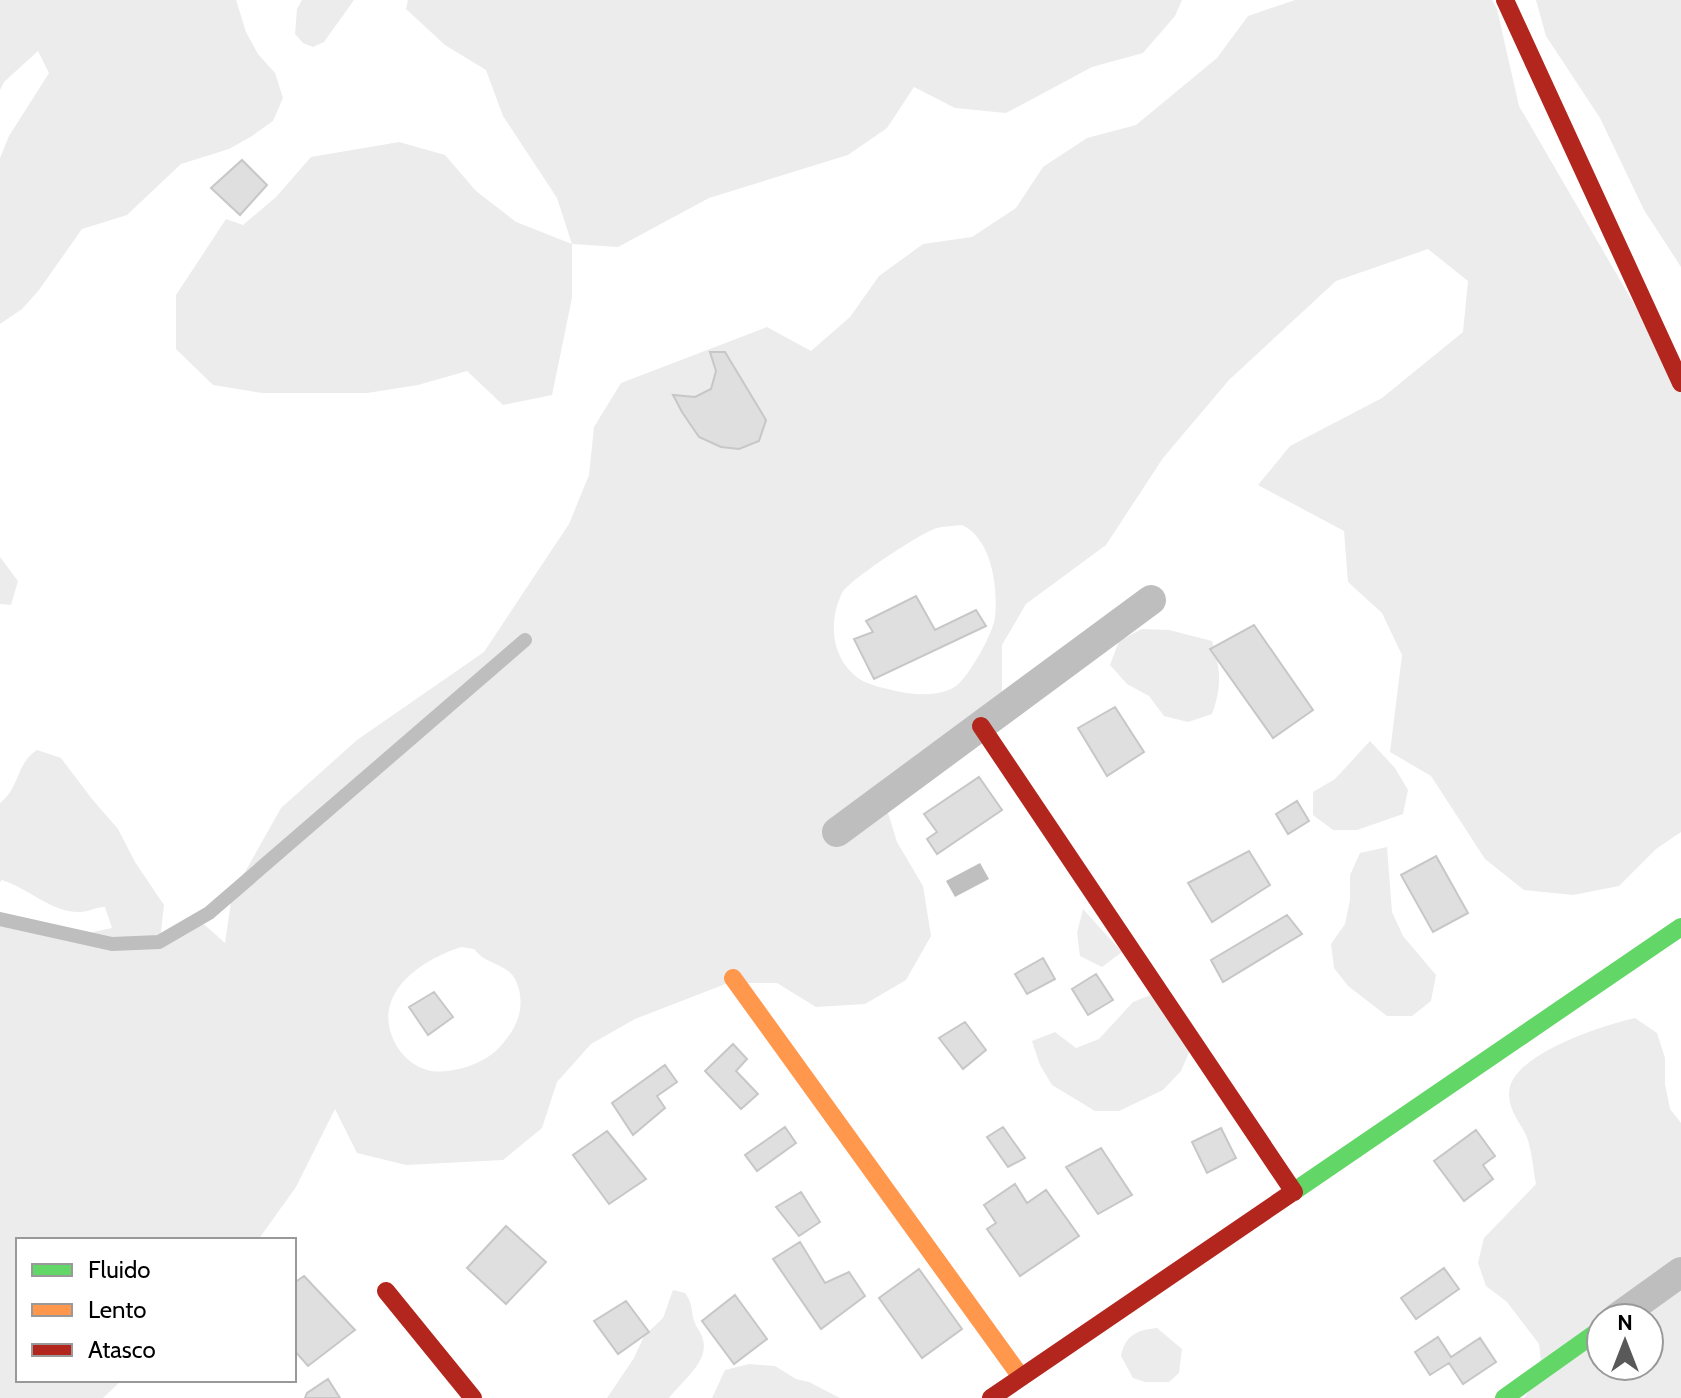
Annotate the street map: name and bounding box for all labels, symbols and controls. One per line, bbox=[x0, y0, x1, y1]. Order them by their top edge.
legend bbox=[16, 1238, 296, 1382]
text: Fluido bbox=[88, 1255, 150, 1284]
text: Lento bbox=[88, 1295, 147, 1324]
north arrow bbox=[1585, 1302, 1665, 1382]
text: N bbox=[1617, 1309, 1633, 1336]
text: Atasco bbox=[88, 1335, 156, 1364]

